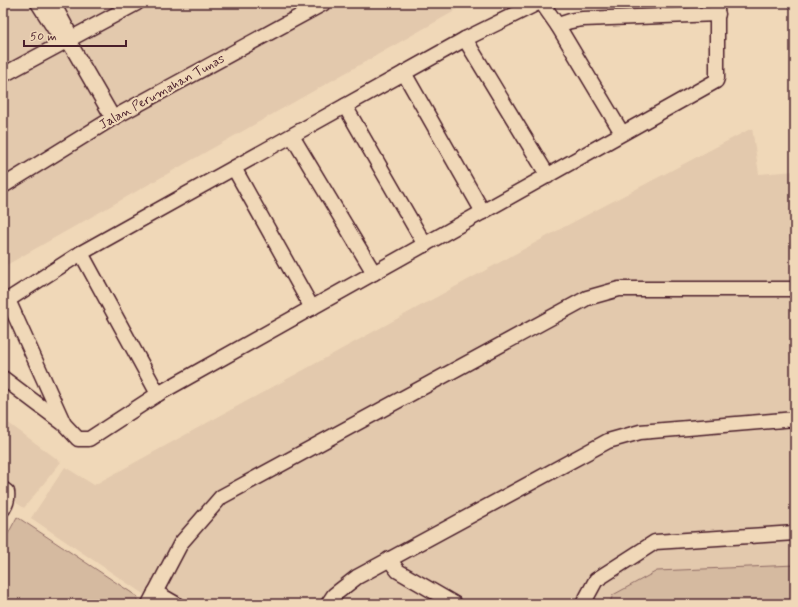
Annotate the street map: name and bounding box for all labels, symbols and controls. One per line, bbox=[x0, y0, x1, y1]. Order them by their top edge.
scale bar bbox=[24, 22, 126, 48]
text: 50 m bbox=[30, 29, 57, 45]
street label: Jalan Perumahan Tunas bbox=[96, 50, 228, 134]

